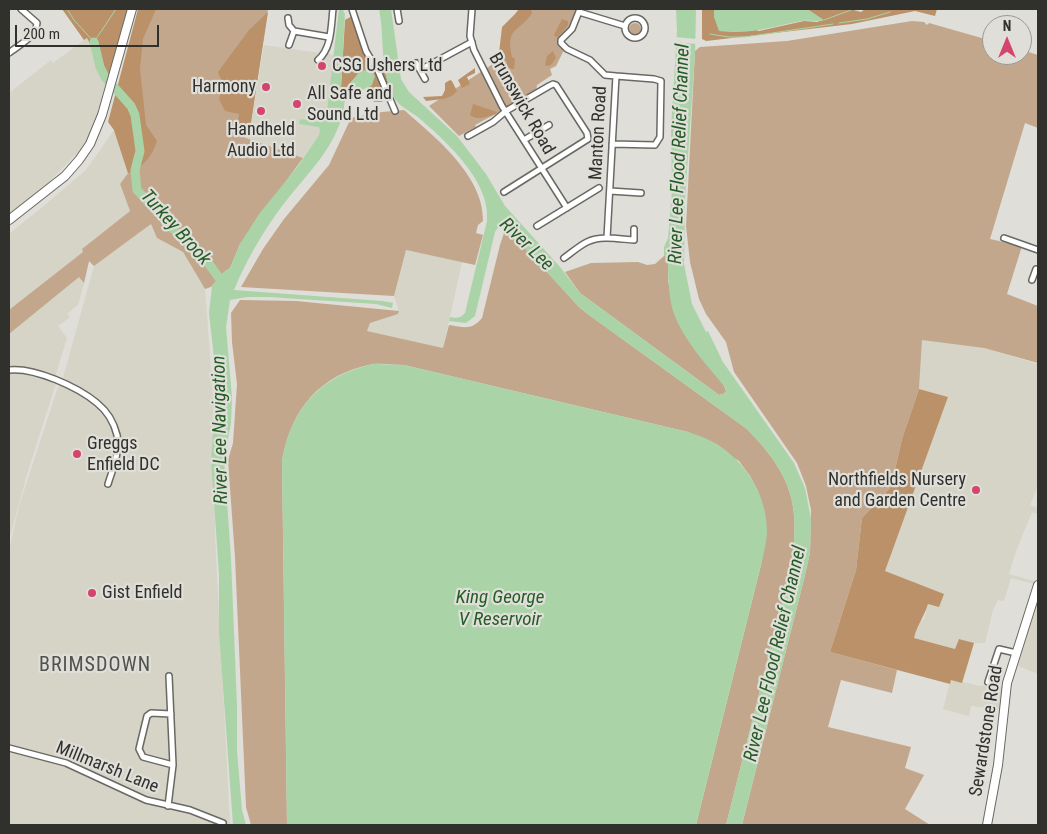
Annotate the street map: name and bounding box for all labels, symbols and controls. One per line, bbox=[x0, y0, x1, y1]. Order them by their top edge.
scale bar bbox=[18, 15, 161, 47]
north arrow bbox=[982, 15, 1032, 65]
text: N bbox=[1003, 18, 1011, 34]
text: 200 m bbox=[23, 25, 60, 43]
water label: River Lee Flood Relief Channel bbox=[665, 44, 695, 264]
street label: Brunswick Road bbox=[483, 49, 559, 159]
place label: CSG Ushers Ltd bbox=[332, 55, 442, 77]
marker: CSG Ushers Ltd bbox=[316, 60, 328, 72]
place label: Harmony bbox=[192, 76, 256, 98]
marker: Harmony bbox=[260, 81, 272, 93]
place label: All Safe and Sound Ltd bbox=[307, 83, 392, 126]
street label: Manton Road bbox=[586, 85, 612, 181]
marker: All Safe and Sound Ltd bbox=[291, 98, 303, 110]
marker: Handheld Audio Ltd bbox=[255, 105, 267, 117]
place label: Handheld Audio Ltd bbox=[227, 119, 295, 162]
water label: Turkey Brook bbox=[135, 185, 215, 271]
water label: River Lee bbox=[494, 214, 558, 276]
water label: River Lee Navigation bbox=[208, 355, 234, 505]
place label: Greggs Enfield DC bbox=[87, 433, 160, 476]
marker: Greggs Enfield DC bbox=[71, 448, 83, 460]
place label: Northfields Nursery and Garden Centre bbox=[828, 469, 966, 512]
marker: Northfields Nursery and Garden Centre bbox=[970, 484, 982, 496]
water label: River Lee Flood Relief Channel bbox=[740, 544, 812, 764]
place label: Gist Enfield bbox=[102, 582, 182, 604]
marker: Gist Enfield bbox=[86, 587, 98, 599]
water label: King George V Reservoir bbox=[456, 587, 544, 631]
district label: BRIMSDOWN bbox=[38, 654, 152, 678]
street label: Sewardstone Road bbox=[966, 664, 1008, 798]
street label: Millmarsh Lane bbox=[52, 738, 162, 798]

